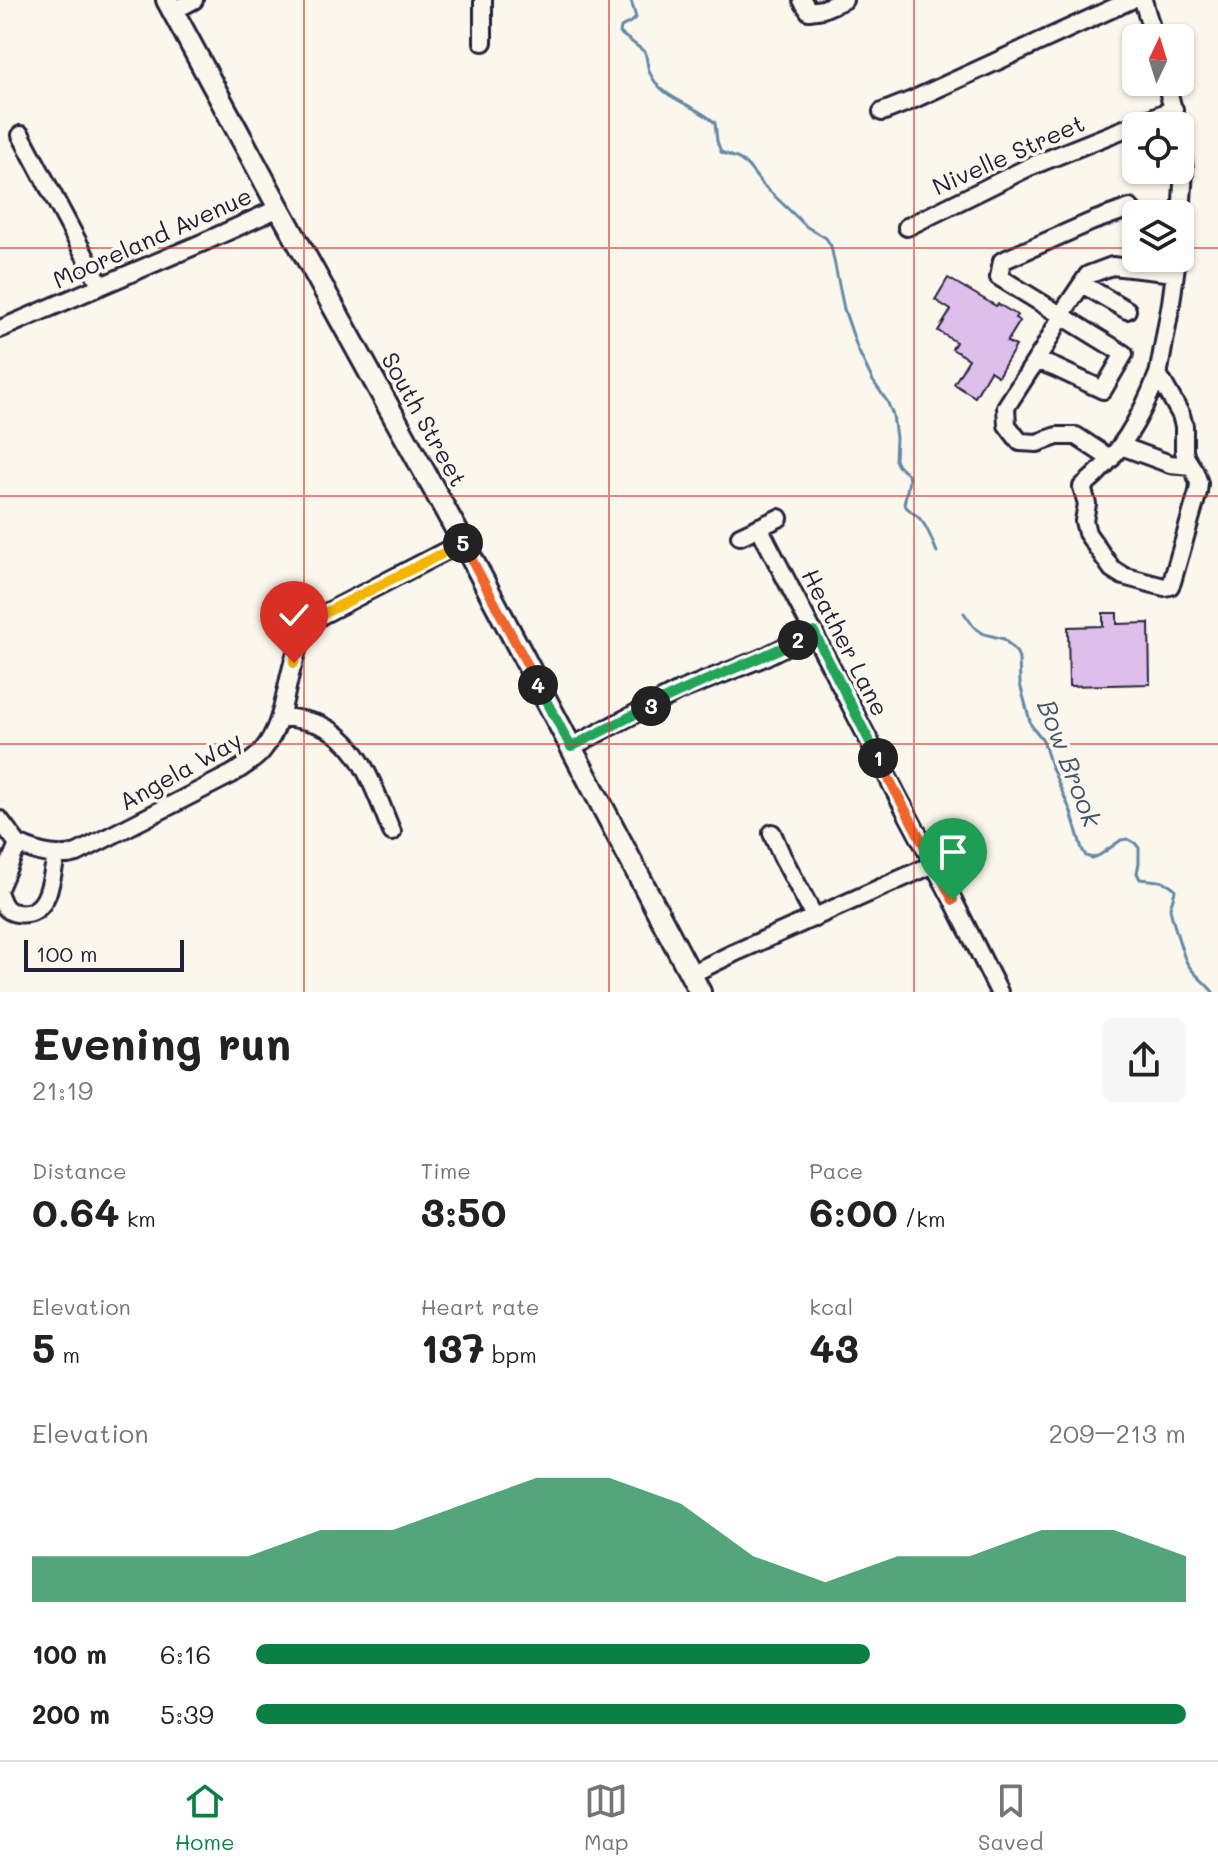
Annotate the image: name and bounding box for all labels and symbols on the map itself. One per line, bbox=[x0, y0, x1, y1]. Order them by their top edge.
north arrow bbox=[1122, 24, 1194, 96]
street label: Nivelle Street bbox=[927, 107, 1089, 201]
street label: Mooreland Avenue bbox=[48, 179, 256, 295]
street label: South Street bbox=[375, 346, 475, 492]
pin: 5 bbox=[443, 523, 483, 563]
street label: Heather Lane bbox=[796, 563, 896, 721]
pin bbox=[260, 581, 328, 663]
pin: 2 bbox=[778, 620, 818, 660]
pin: 4 bbox=[518, 665, 558, 705]
pin: 3 bbox=[631, 686, 671, 726]
water label: Bow Brook bbox=[1030, 694, 1110, 833]
street label: Angela Way bbox=[113, 724, 247, 816]
pin: 1 bbox=[858, 738, 898, 778]
pin bbox=[919, 818, 987, 900]
scale bar bbox=[24, 936, 184, 972]

